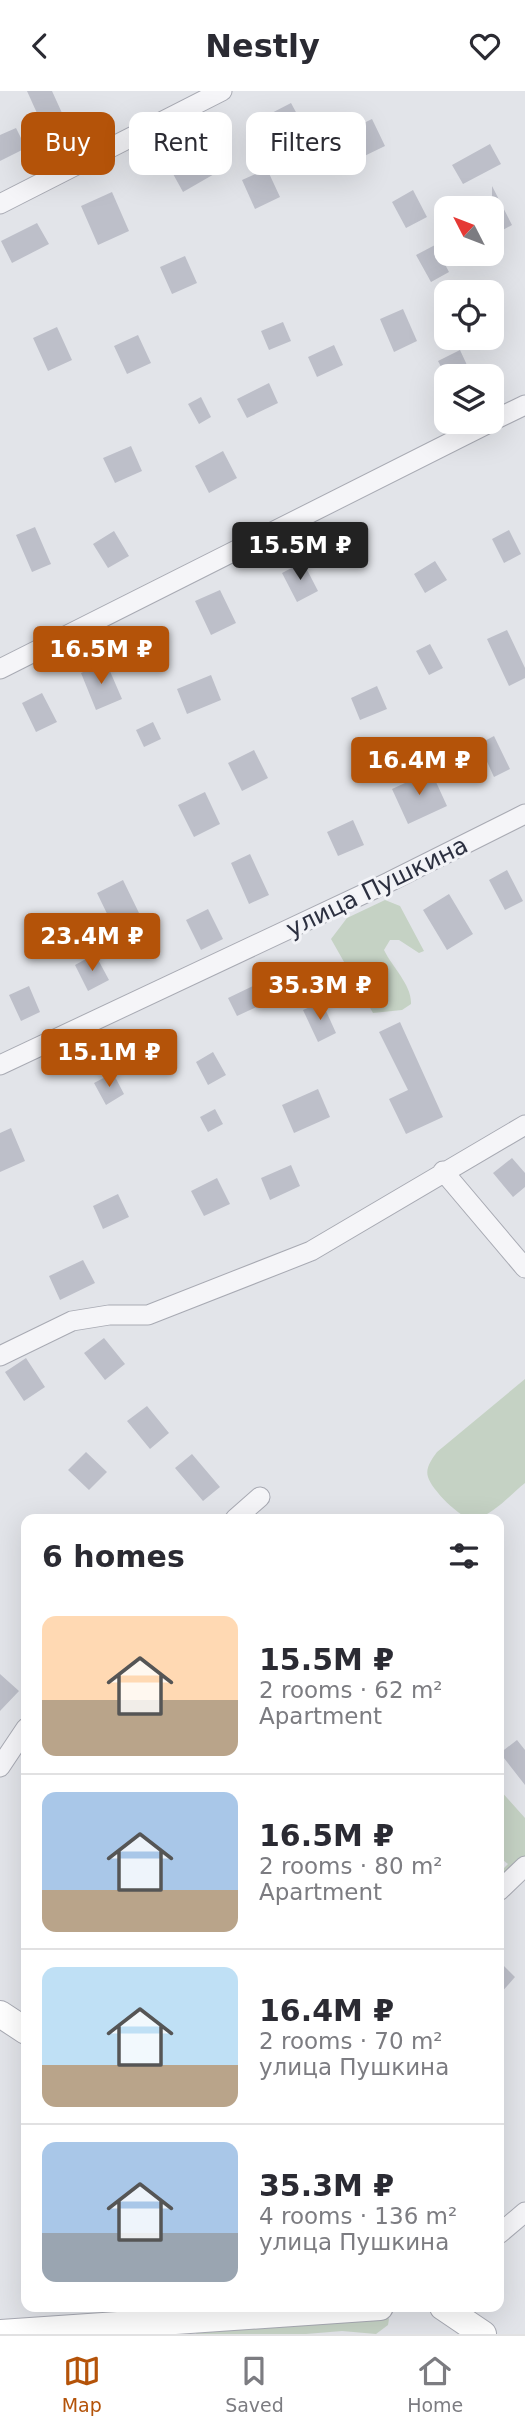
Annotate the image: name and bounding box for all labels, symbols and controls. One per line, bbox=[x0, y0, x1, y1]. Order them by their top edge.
icon: back bbox=[21, 27, 59, 65]
text: Nestly bbox=[205, 27, 320, 65]
icon: heart bbox=[466, 27, 504, 65]
chip: Buy bbox=[21, 112, 115, 175]
chip: Rent bbox=[129, 112, 232, 175]
chip: Filters bbox=[246, 112, 366, 175]
north arrow bbox=[434, 196, 504, 266]
map controls bbox=[434, 196, 504, 434]
button: locate bbox=[434, 280, 504, 350]
button: layers bbox=[434, 364, 504, 434]
pin: 15.5M ₽ bbox=[235, 523, 365, 582]
text: 15.5M ₽ bbox=[248, 532, 352, 558]
pin: 16.5M ₽ bbox=[36, 627, 166, 686]
text: 16.5M ₽ bbox=[49, 636, 153, 662]
pin: 16.4M ₽ bbox=[354, 737, 484, 797]
text: 16.4M ₽ bbox=[367, 747, 471, 773]
street label: улица Пушкина bbox=[282, 831, 472, 943]
pin: 23.4M ₽ bbox=[27, 913, 157, 973]
text: 23.4M ₽ bbox=[40, 923, 144, 949]
pin: 35.3M ₽ bbox=[255, 963, 385, 1022]
text: 35.3M ₽ bbox=[268, 972, 372, 998]
pin: 15.1M ₽ bbox=[44, 1030, 174, 1089]
text: 15.1M ₽ bbox=[57, 1039, 161, 1065]
icon: filters bbox=[445, 1537, 483, 1575]
text: 6 homes bbox=[42, 1539, 185, 1574]
text: 15.5M ₽ bbox=[259, 1642, 394, 1677]
icon: home bbox=[98, 1644, 182, 1728]
text: 2 rooms · 62 m² bbox=[259, 1677, 443, 1703]
text: Apartment bbox=[259, 1703, 382, 1729]
text: 16.5M ₽ bbox=[259, 1818, 394, 1853]
icon: home bbox=[98, 1820, 182, 1904]
text: 2 rooms · 80 m² bbox=[259, 1853, 443, 1879]
text: Apartment bbox=[259, 1879, 382, 1905]
text: 16.4M ₽ bbox=[259, 1993, 394, 2028]
icon: home bbox=[98, 1995, 182, 2079]
text: 2 rooms · 70 m² bbox=[259, 2028, 443, 2054]
text: улица Пушкина bbox=[259, 2054, 449, 2080]
text: 35.3M ₽ bbox=[259, 2168, 394, 2203]
icon: home bbox=[98, 2170, 182, 2254]
text: 4 rooms · 136 m² bbox=[259, 2203, 457, 2229]
text: улица Пушкина bbox=[259, 2229, 449, 2255]
tab: Map bbox=[62, 2352, 102, 2416]
tab: Saved bbox=[225, 2352, 284, 2416]
tab: Home bbox=[407, 2352, 463, 2416]

